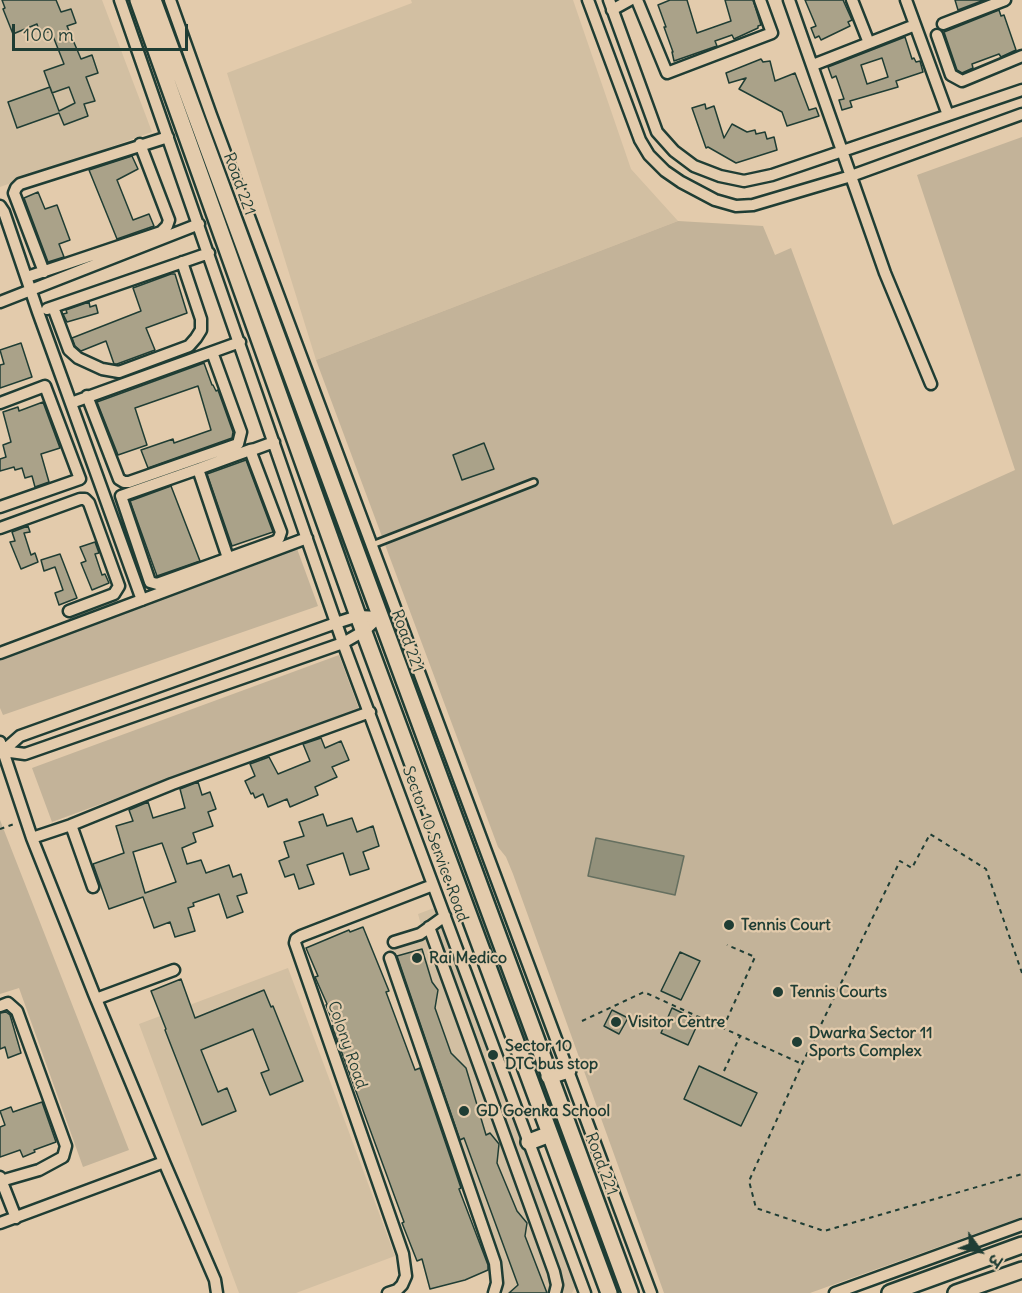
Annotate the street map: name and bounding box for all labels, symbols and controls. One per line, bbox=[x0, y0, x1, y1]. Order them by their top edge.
scale bar bbox=[15, 12, 190, 50]
text: 100 m bbox=[23, 23, 74, 46]
street label: Road 221 bbox=[219, 150, 259, 218]
street label: Road 221 bbox=[387, 607, 427, 675]
street label: Sector 10 Service Road bbox=[398, 764, 472, 924]
place label: Tennis Court bbox=[741, 915, 831, 935]
marker: Tennis Court bbox=[722, 918, 736, 932]
place label: Rai Medico bbox=[429, 948, 507, 968]
marker: Rai Medico bbox=[410, 951, 424, 965]
place label: Tennis Courts bbox=[790, 982, 887, 1002]
marker: Tennis Courts bbox=[771, 985, 785, 999]
street label: Colony Road bbox=[323, 999, 371, 1091]
place label: Visitor Centre bbox=[628, 1012, 725, 1032]
marker: Visitor Centre bbox=[609, 1015, 623, 1029]
place label: Dwarka Sector 11 Sports Complex bbox=[809, 1023, 933, 1061]
marker: Dwarka Sector 11 Sports Complex bbox=[790, 1035, 804, 1049]
place label: Sector 10 DTC bus stop bbox=[505, 1036, 598, 1074]
marker: Sector 10 DTC bus stop bbox=[486, 1048, 500, 1062]
place label: GD Goenka School bbox=[476, 1101, 610, 1121]
marker: GD Goenka School bbox=[457, 1104, 471, 1118]
street label: Road 221 bbox=[581, 1130, 621, 1198]
north arrow bbox=[950, 1221, 1010, 1281]
text: उ bbox=[984, 1251, 1006, 1271]

